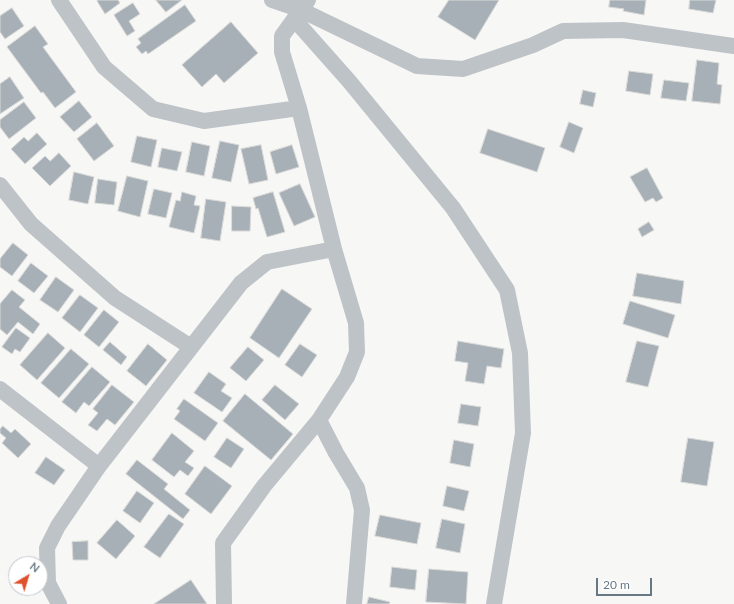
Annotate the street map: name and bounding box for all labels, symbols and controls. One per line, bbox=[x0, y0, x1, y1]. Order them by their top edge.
north arrow bbox=[8, 556, 48, 596]
text: N bbox=[28, 559, 42, 575]
scale bar bbox=[598, 570, 654, 596]
text: 20 m bbox=[603, 577, 630, 592]

